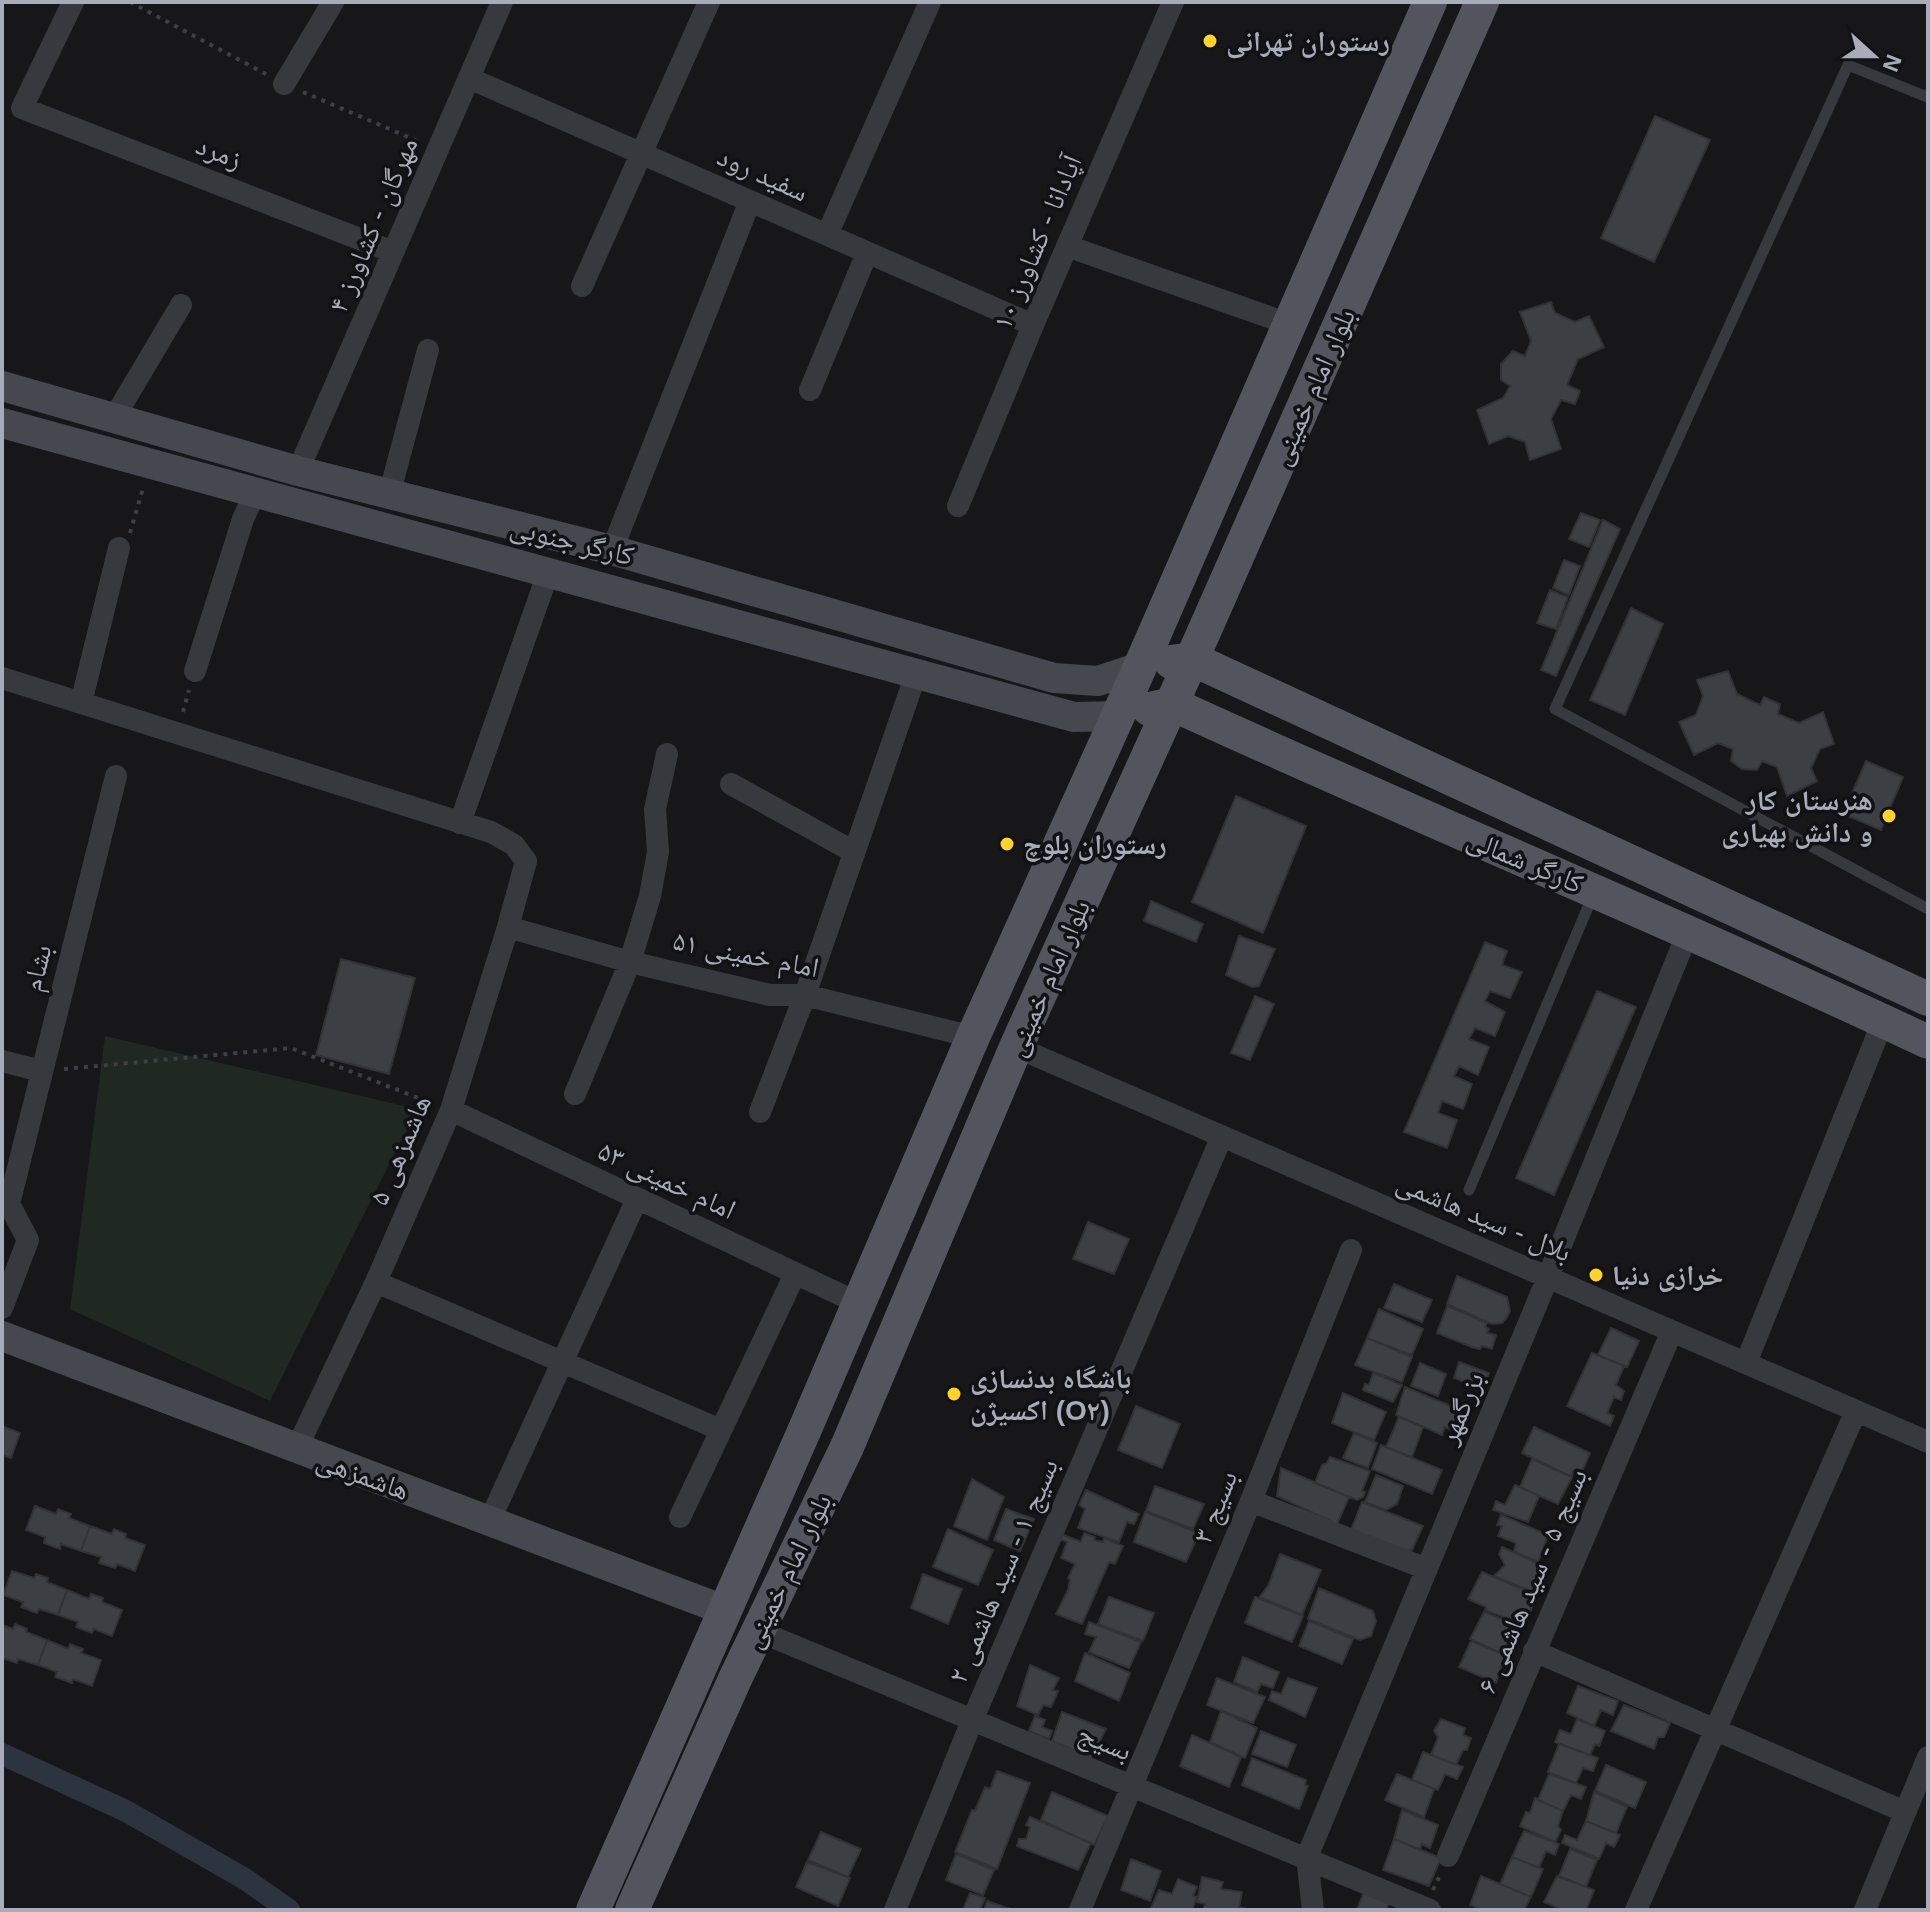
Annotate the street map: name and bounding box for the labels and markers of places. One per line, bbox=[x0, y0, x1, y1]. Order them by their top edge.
place label: رستوران تهرانی bbox=[1226, 26, 1390, 59]
marker: رستوران تهرانی bbox=[1201, 32, 1219, 50]
place label: هنرستان کار و دانش بهیاری bbox=[1721, 785, 1873, 849]
marker: هنرستان کار و دانش بهیاری bbox=[1880, 807, 1898, 825]
place label: رستوران بلوچ bbox=[1023, 829, 1167, 862]
marker: رستوران بلوچ bbox=[998, 835, 1016, 853]
place label: خرازی دنیا bbox=[1612, 1260, 1723, 1292]
marker: خرازی دنیا bbox=[1587, 1266, 1605, 1284]
place label: باشگاه بدنسازی اکسیژن (O۲) bbox=[970, 1363, 1131, 1427]
marker: باشگاه بدنسازی اکسیژن (O۲) bbox=[945, 1385, 963, 1403]

